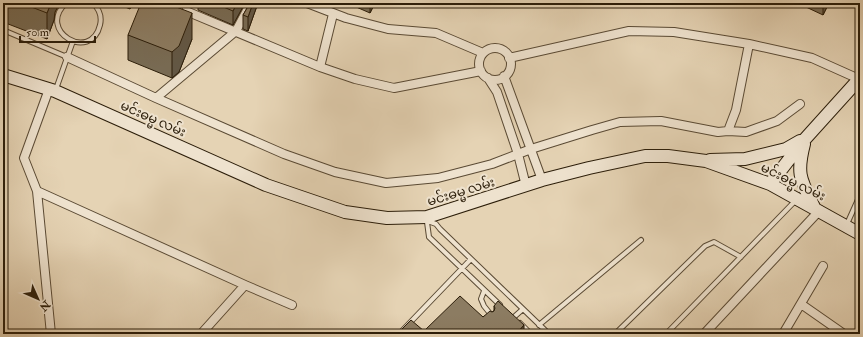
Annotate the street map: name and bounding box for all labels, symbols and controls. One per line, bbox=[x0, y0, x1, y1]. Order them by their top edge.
scale bar bbox=[20, 18, 95, 44]
text: 50 m bbox=[26, 25, 50, 40]
street label: မင်းဓမ္မ လမ်း bbox=[117, 97, 189, 143]
street label: မင်းဓမ္မ လမ်း bbox=[757, 159, 828, 207]
street label: မင်းဓမ္မ လမ်း bbox=[425, 173, 497, 212]
north arrow bbox=[18, 279, 58, 319]
text: N bbox=[36, 297, 54, 315]

